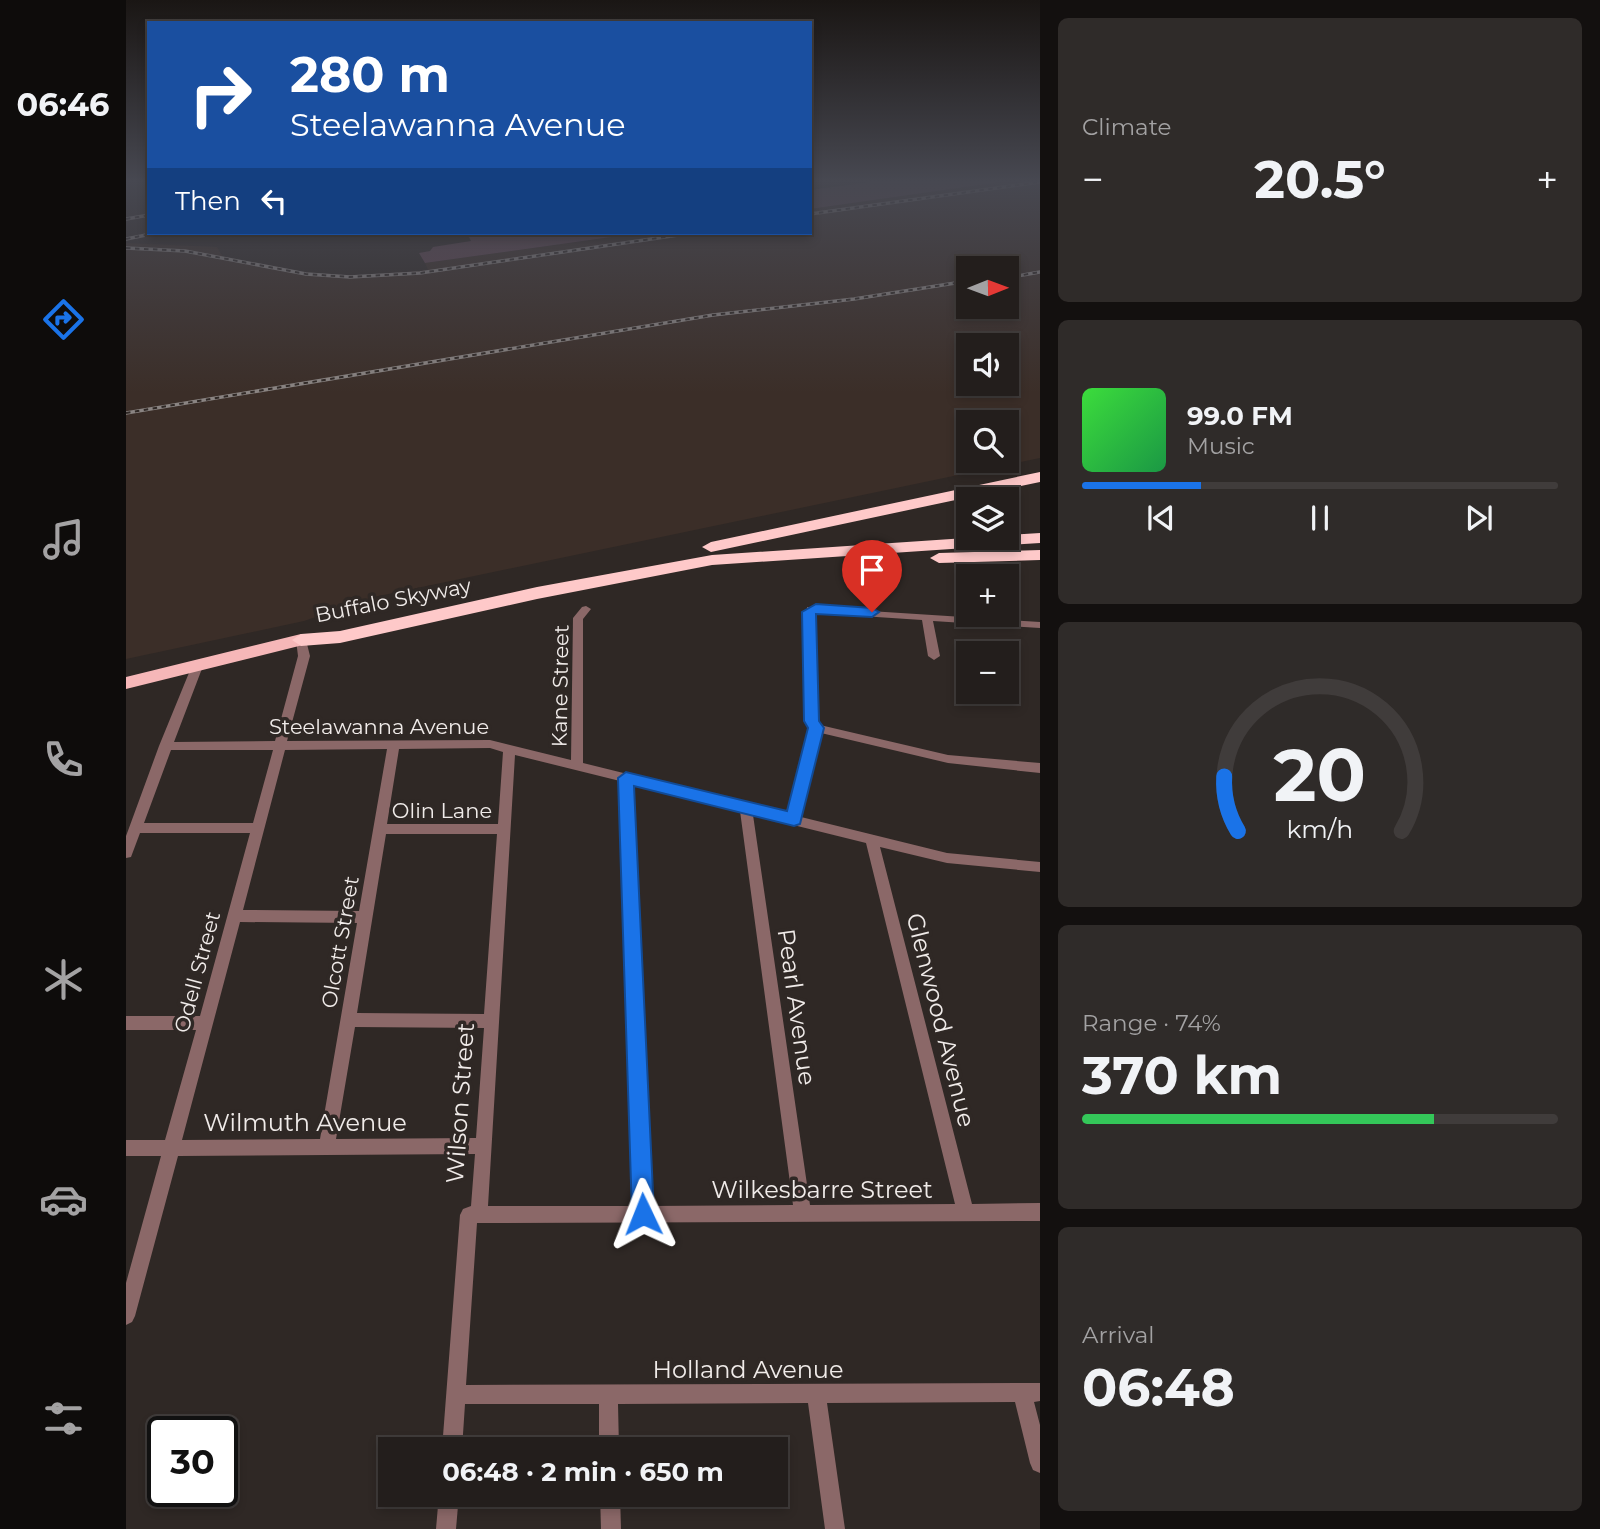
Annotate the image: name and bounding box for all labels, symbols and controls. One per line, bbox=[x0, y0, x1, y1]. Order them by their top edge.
text: 280 m bbox=[290, 45, 450, 104]
icon: right bbox=[175, 49, 266, 140]
text: 06:46 bbox=[17, 85, 109, 124]
text: Steelawanna Avenue bbox=[290, 105, 626, 144]
text: Climate bbox=[1082, 113, 1171, 141]
text: 20.5° bbox=[1254, 148, 1386, 211]
text: − bbox=[1082, 156, 1104, 203]
text: + bbox=[1536, 156, 1558, 203]
icon: left bbox=[255, 182, 293, 220]
text: Then bbox=[175, 185, 241, 217]
north arrow bbox=[956, 256, 1018, 318]
map controls bbox=[956, 256, 1019, 704]
icon: directions bbox=[39, 295, 88, 344]
button: sound bbox=[956, 333, 1019, 396]
text: 99.0 FM bbox=[1187, 400, 1293, 432]
button: search bbox=[956, 410, 1019, 473]
text: Music bbox=[1187, 432, 1255, 460]
button: layers bbox=[956, 487, 1019, 550]
icon: previous bbox=[1142, 499, 1180, 537]
icon: pause bbox=[1301, 499, 1339, 537]
icon: next bbox=[1460, 499, 1498, 537]
icon: music bbox=[39, 515, 88, 564]
pin bbox=[842, 540, 902, 612]
icon: arrive bbox=[853, 551, 891, 589]
button: + bbox=[956, 564, 1019, 627]
street label: Buffalo Skyway bbox=[313, 573, 474, 627]
street label: Kane Street bbox=[546, 624, 574, 748]
button: − bbox=[956, 641, 1019, 704]
street label: Steelawanna Avenue bbox=[269, 714, 489, 739]
text: 20 bbox=[1274, 731, 1366, 819]
icon: phone bbox=[39, 735, 88, 784]
street label: Olin Lane bbox=[392, 798, 492, 823]
text: km/h bbox=[1287, 813, 1353, 843]
street label: Olcott Street bbox=[316, 874, 364, 1010]
street label: Odell Street bbox=[169, 908, 225, 1036]
street label: Glenwood Avenue bbox=[900, 910, 982, 1130]
street label: Pearl Avenue bbox=[772, 927, 822, 1087]
icon: climate bbox=[39, 955, 88, 1004]
text: Range · 74% bbox=[1082, 1009, 1221, 1037]
street label: Wilson Street bbox=[440, 1021, 480, 1184]
text: 370 km bbox=[1082, 1044, 1282, 1107]
street label: Wilmuth Avenue bbox=[203, 1108, 407, 1137]
icon: car bbox=[39, 1175, 88, 1224]
street label: Wilkesbarre Street bbox=[711, 1175, 933, 1204]
position arrow bbox=[606, 1177, 680, 1251]
text: Arrival bbox=[1082, 1321, 1155, 1349]
street label: Holland Avenue bbox=[653, 1355, 844, 1384]
text: 06:48 bbox=[1082, 1356, 1235, 1419]
icon: filters bbox=[39, 1394, 88, 1443]
speed limit sign: 30 bbox=[147, 1416, 238, 1507]
text: 06:48 · 2 min · 650 m bbox=[442, 1456, 724, 1488]

